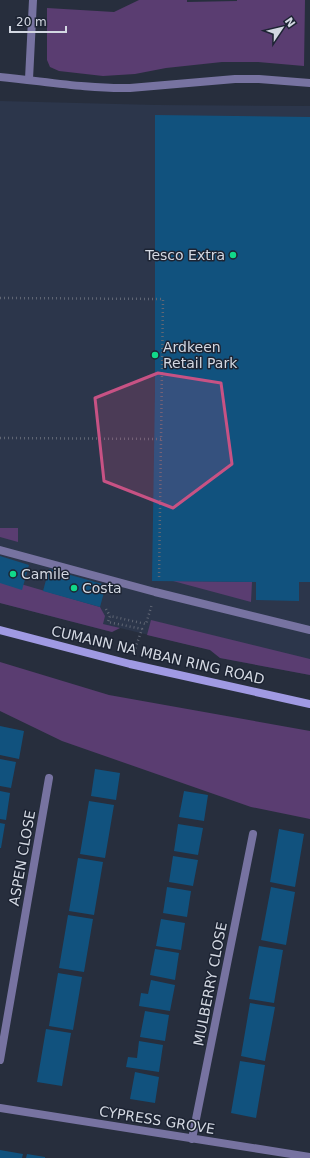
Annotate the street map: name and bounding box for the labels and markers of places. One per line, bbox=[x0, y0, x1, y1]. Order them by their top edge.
place label: Tesco Extra bbox=[144, 247, 225, 263]
marker: Tesco Extra bbox=[228, 250, 238, 260]
place label: Ardkeen Retail Park bbox=[163, 339, 238, 371]
marker: Ardkeen Retail Park bbox=[150, 350, 160, 360]
place label: Camile bbox=[21, 566, 69, 582]
marker: Camile bbox=[8, 569, 18, 579]
place label: Costa bbox=[82, 580, 122, 596]
marker: Costa bbox=[69, 583, 79, 593]

